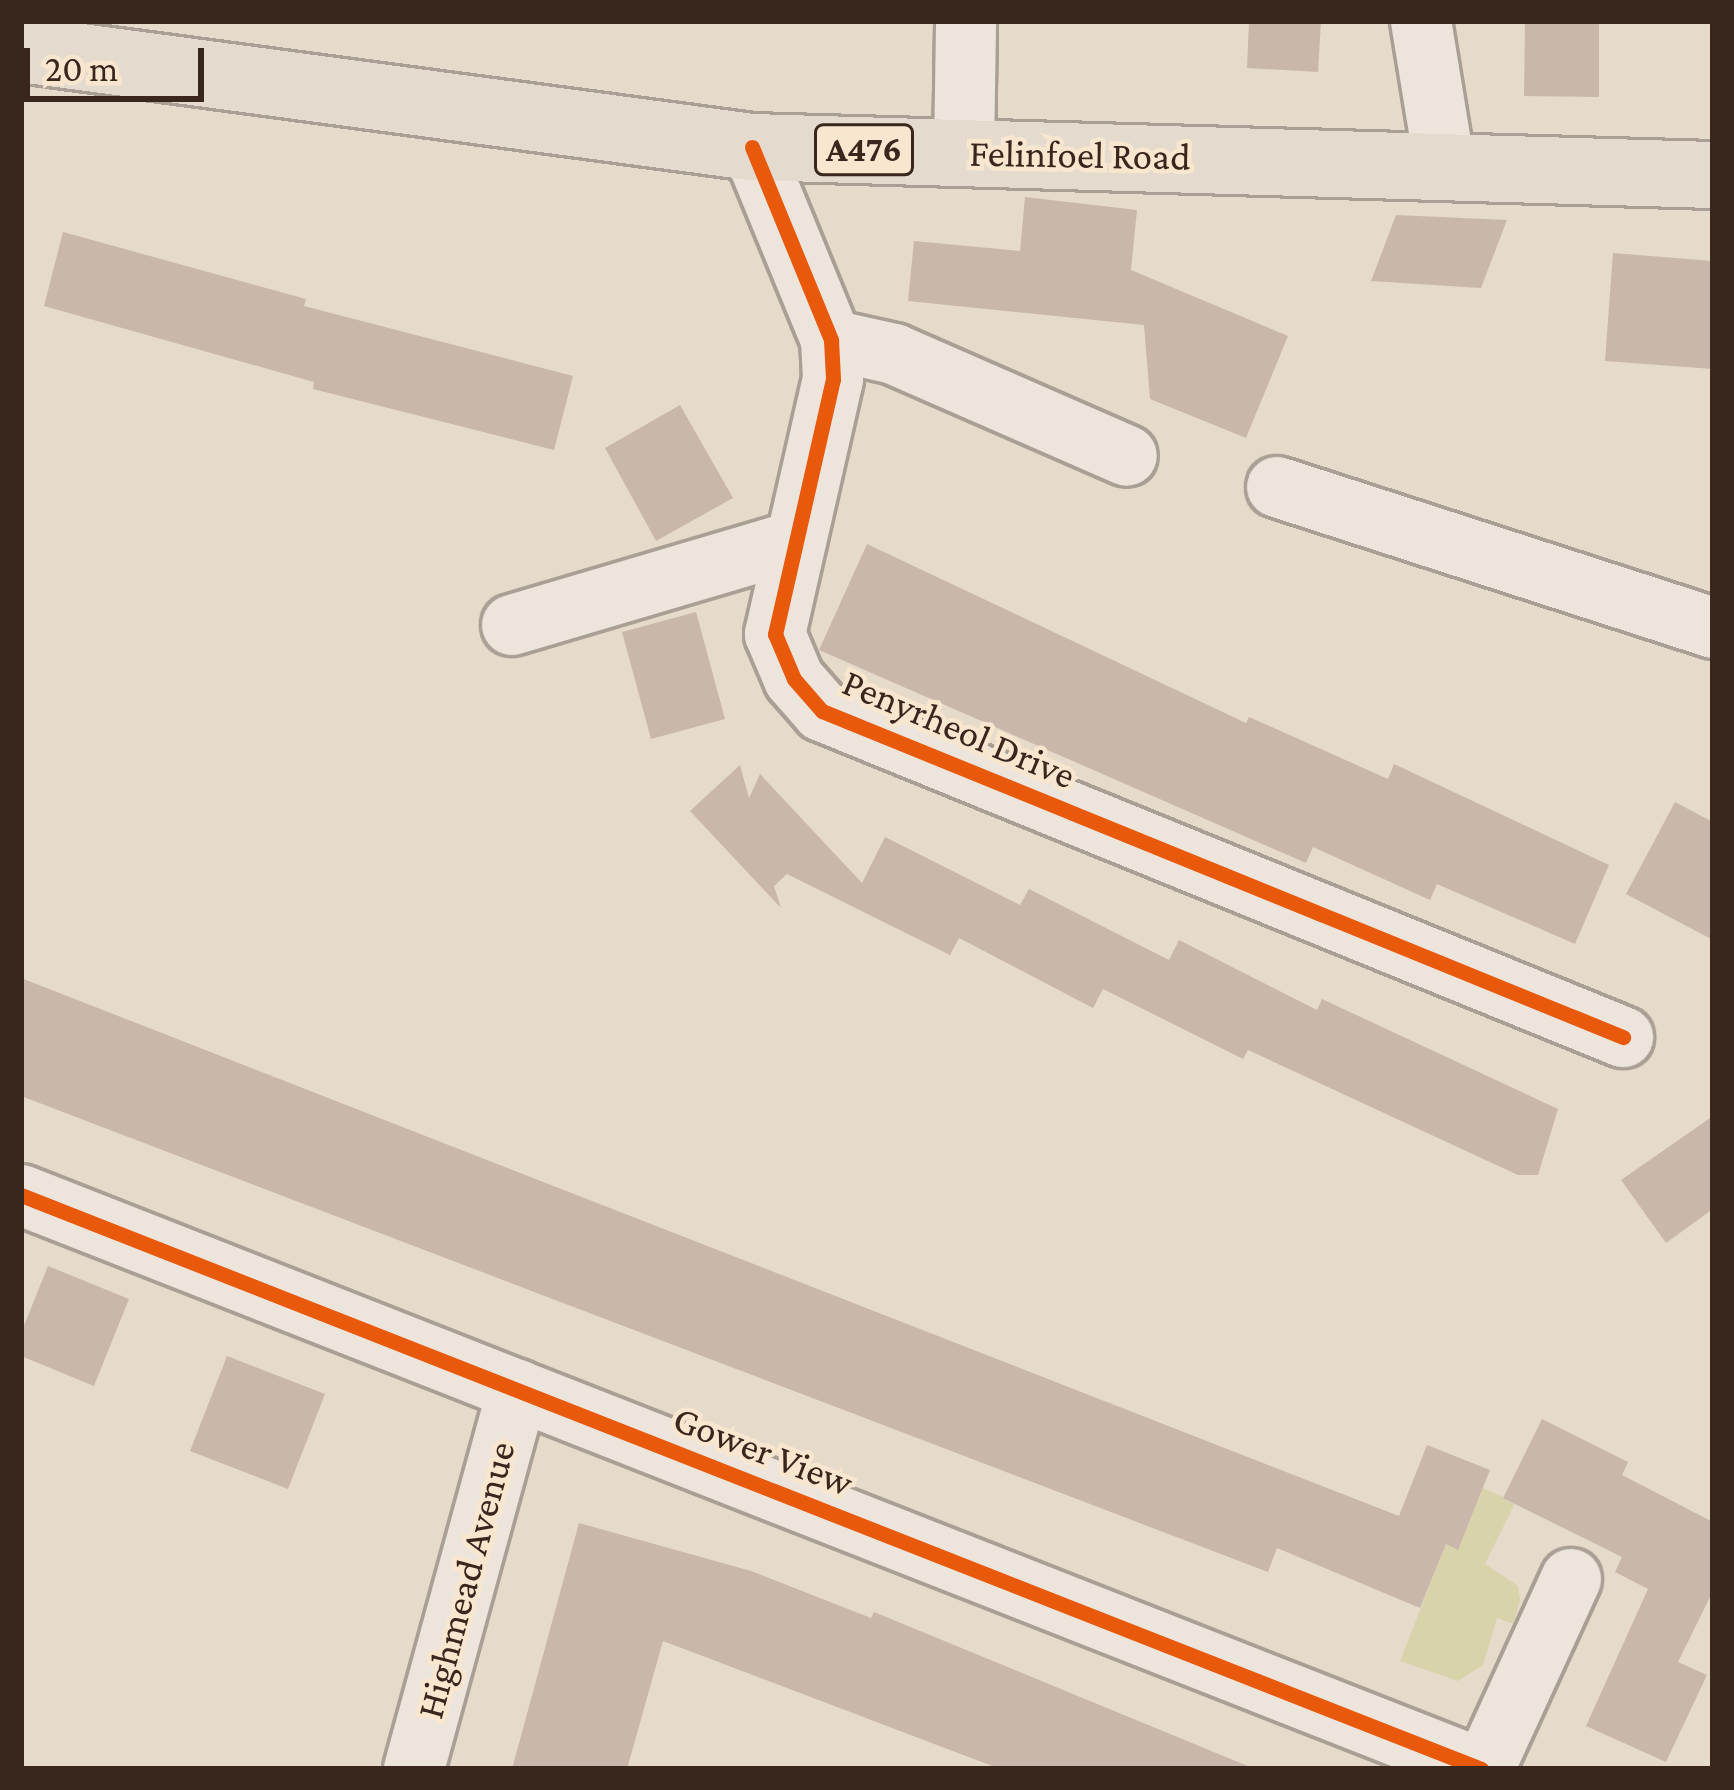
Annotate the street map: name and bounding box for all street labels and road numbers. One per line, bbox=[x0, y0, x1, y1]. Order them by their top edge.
road number: A476 bbox=[813, 120, 915, 180]
street label: Felinfoel Road bbox=[969, 130, 1191, 180]
street label: Penyrheol Drive bbox=[836, 659, 1082, 799]
street label: Gower View bbox=[667, 1395, 859, 1507]
street label: Highmead Avenue bbox=[407, 1436, 525, 1724]

